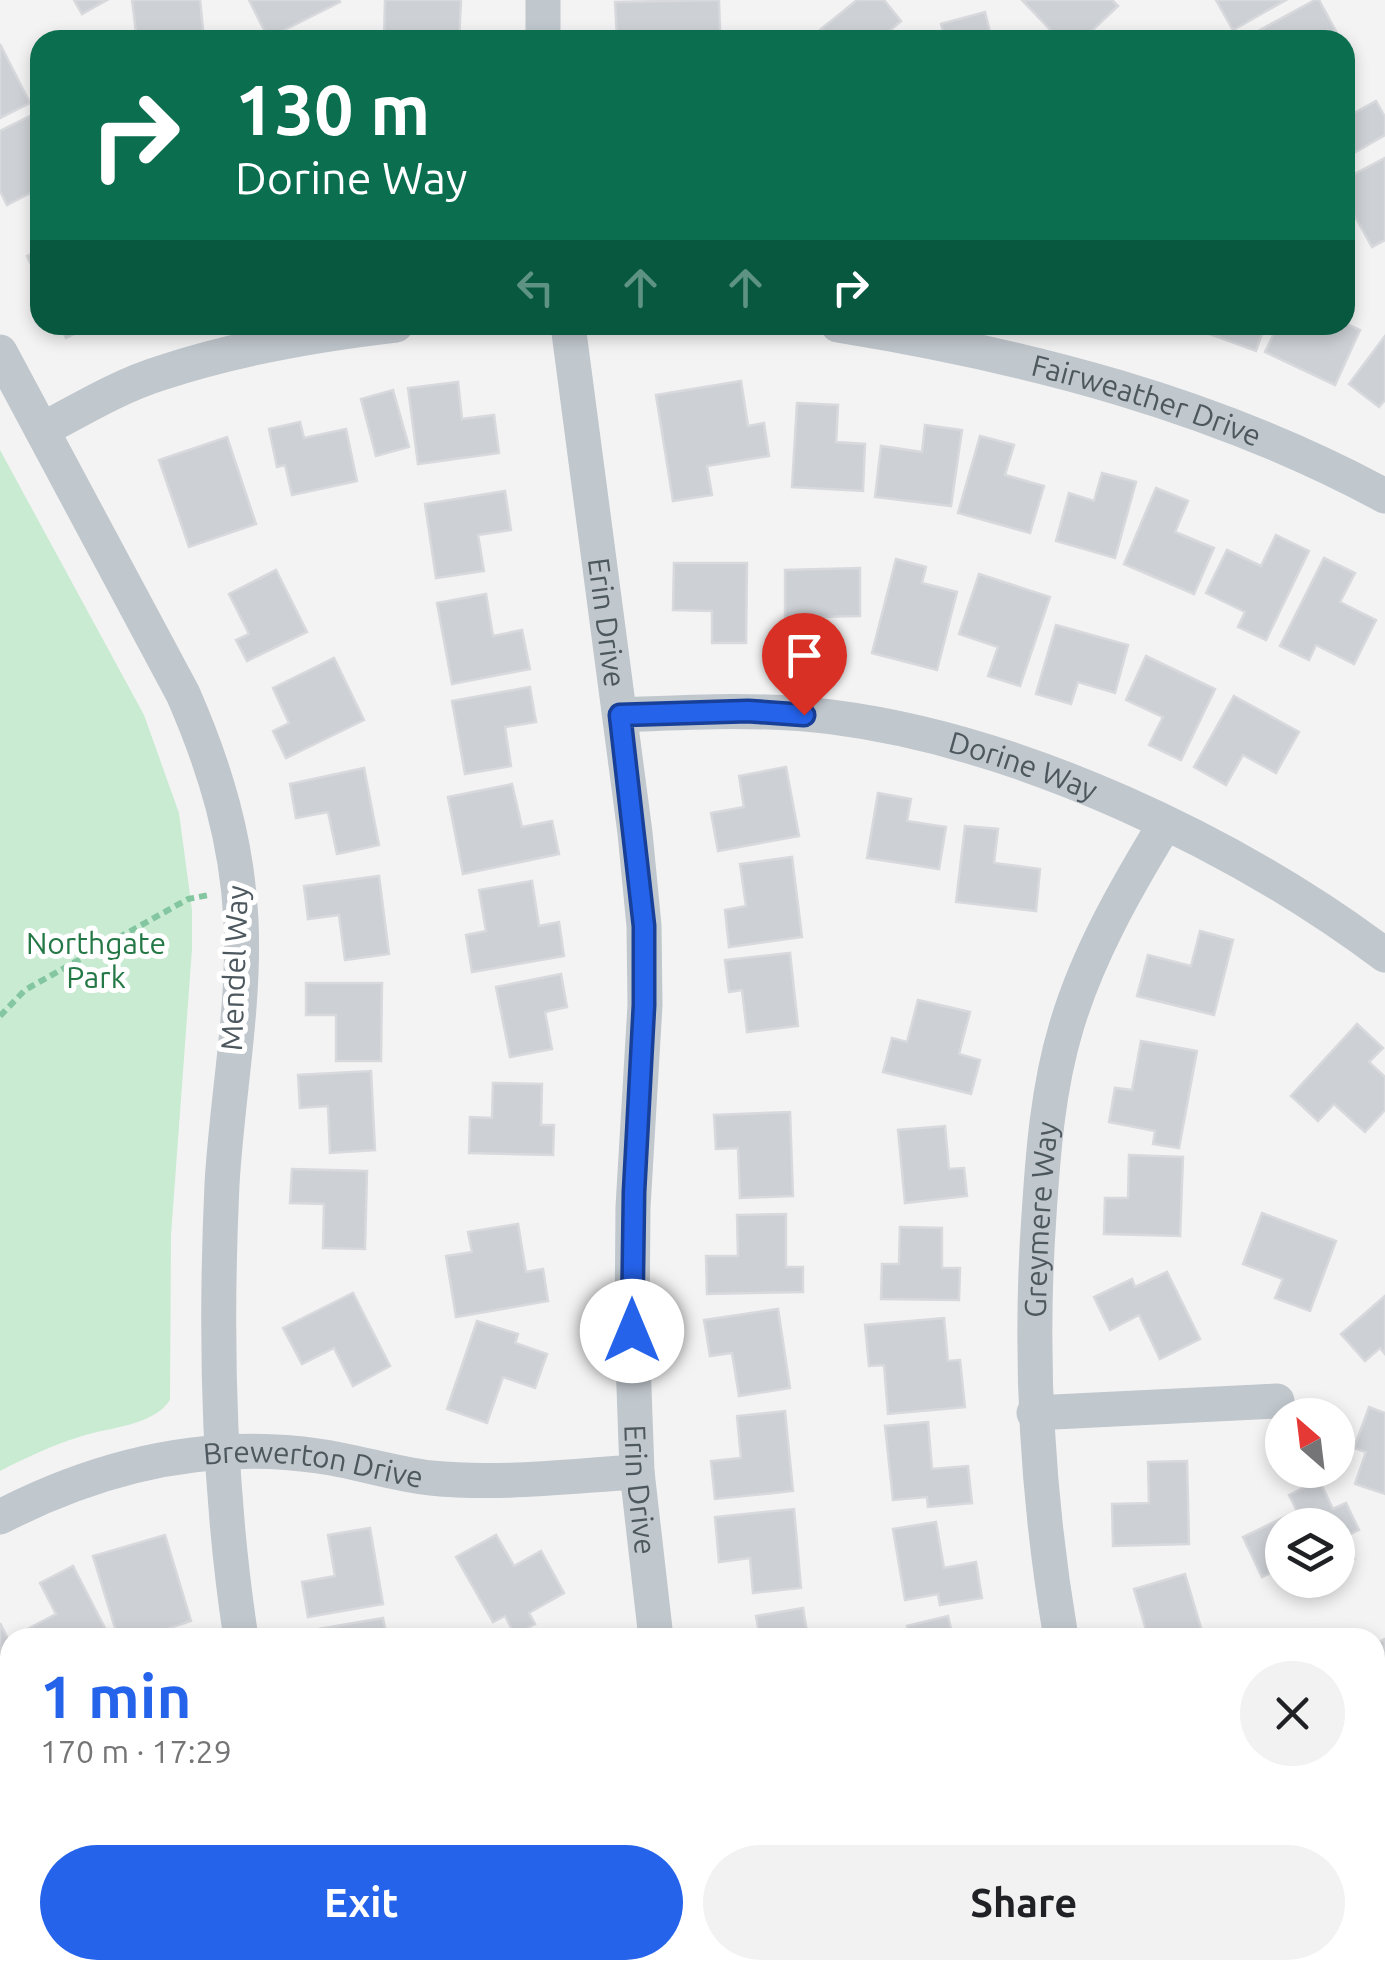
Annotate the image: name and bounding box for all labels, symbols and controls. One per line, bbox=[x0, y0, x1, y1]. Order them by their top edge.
icon: right bbox=[70, 70, 200, 200]
text: 130 m bbox=[235, 70, 430, 148]
text: Dorine Way bbox=[235, 152, 467, 203]
icon: left bbox=[508, 260, 563, 315]
icon: ahead bbox=[613, 260, 668, 315]
icon: ahead bbox=[718, 260, 773, 315]
icon: right bbox=[823, 260, 878, 315]
street label: Fairweather Drive bbox=[1028, 348, 1266, 453]
street label: Erin Drive bbox=[582, 556, 633, 689]
pin bbox=[762, 613, 847, 716]
icon: arrive bbox=[777, 628, 832, 683]
street label: Dorine Way bbox=[945, 724, 1103, 807]
street label: Mendel Way bbox=[214, 885, 254, 1051]
park label: Northgate Park bbox=[26, 926, 166, 994]
street label: Greymere Way bbox=[1018, 1120, 1064, 1318]
position arrow bbox=[580, 1279, 684, 1383]
north arrow bbox=[1265, 1398, 1355, 1488]
map controls bbox=[1265, 1398, 1355, 1598]
street label: Erin Drive bbox=[618, 1424, 663, 1556]
street label: Brewerton Drive bbox=[202, 1434, 426, 1494]
button: layers bbox=[1265, 1508, 1355, 1598]
button: close bbox=[1240, 1661, 1345, 1766]
text: 1 min bbox=[40, 1662, 192, 1729]
text: 170 m · 17:29 bbox=[40, 1733, 232, 1769]
button: Exit bbox=[40, 1845, 683, 1960]
button: Share bbox=[703, 1845, 1345, 1960]

